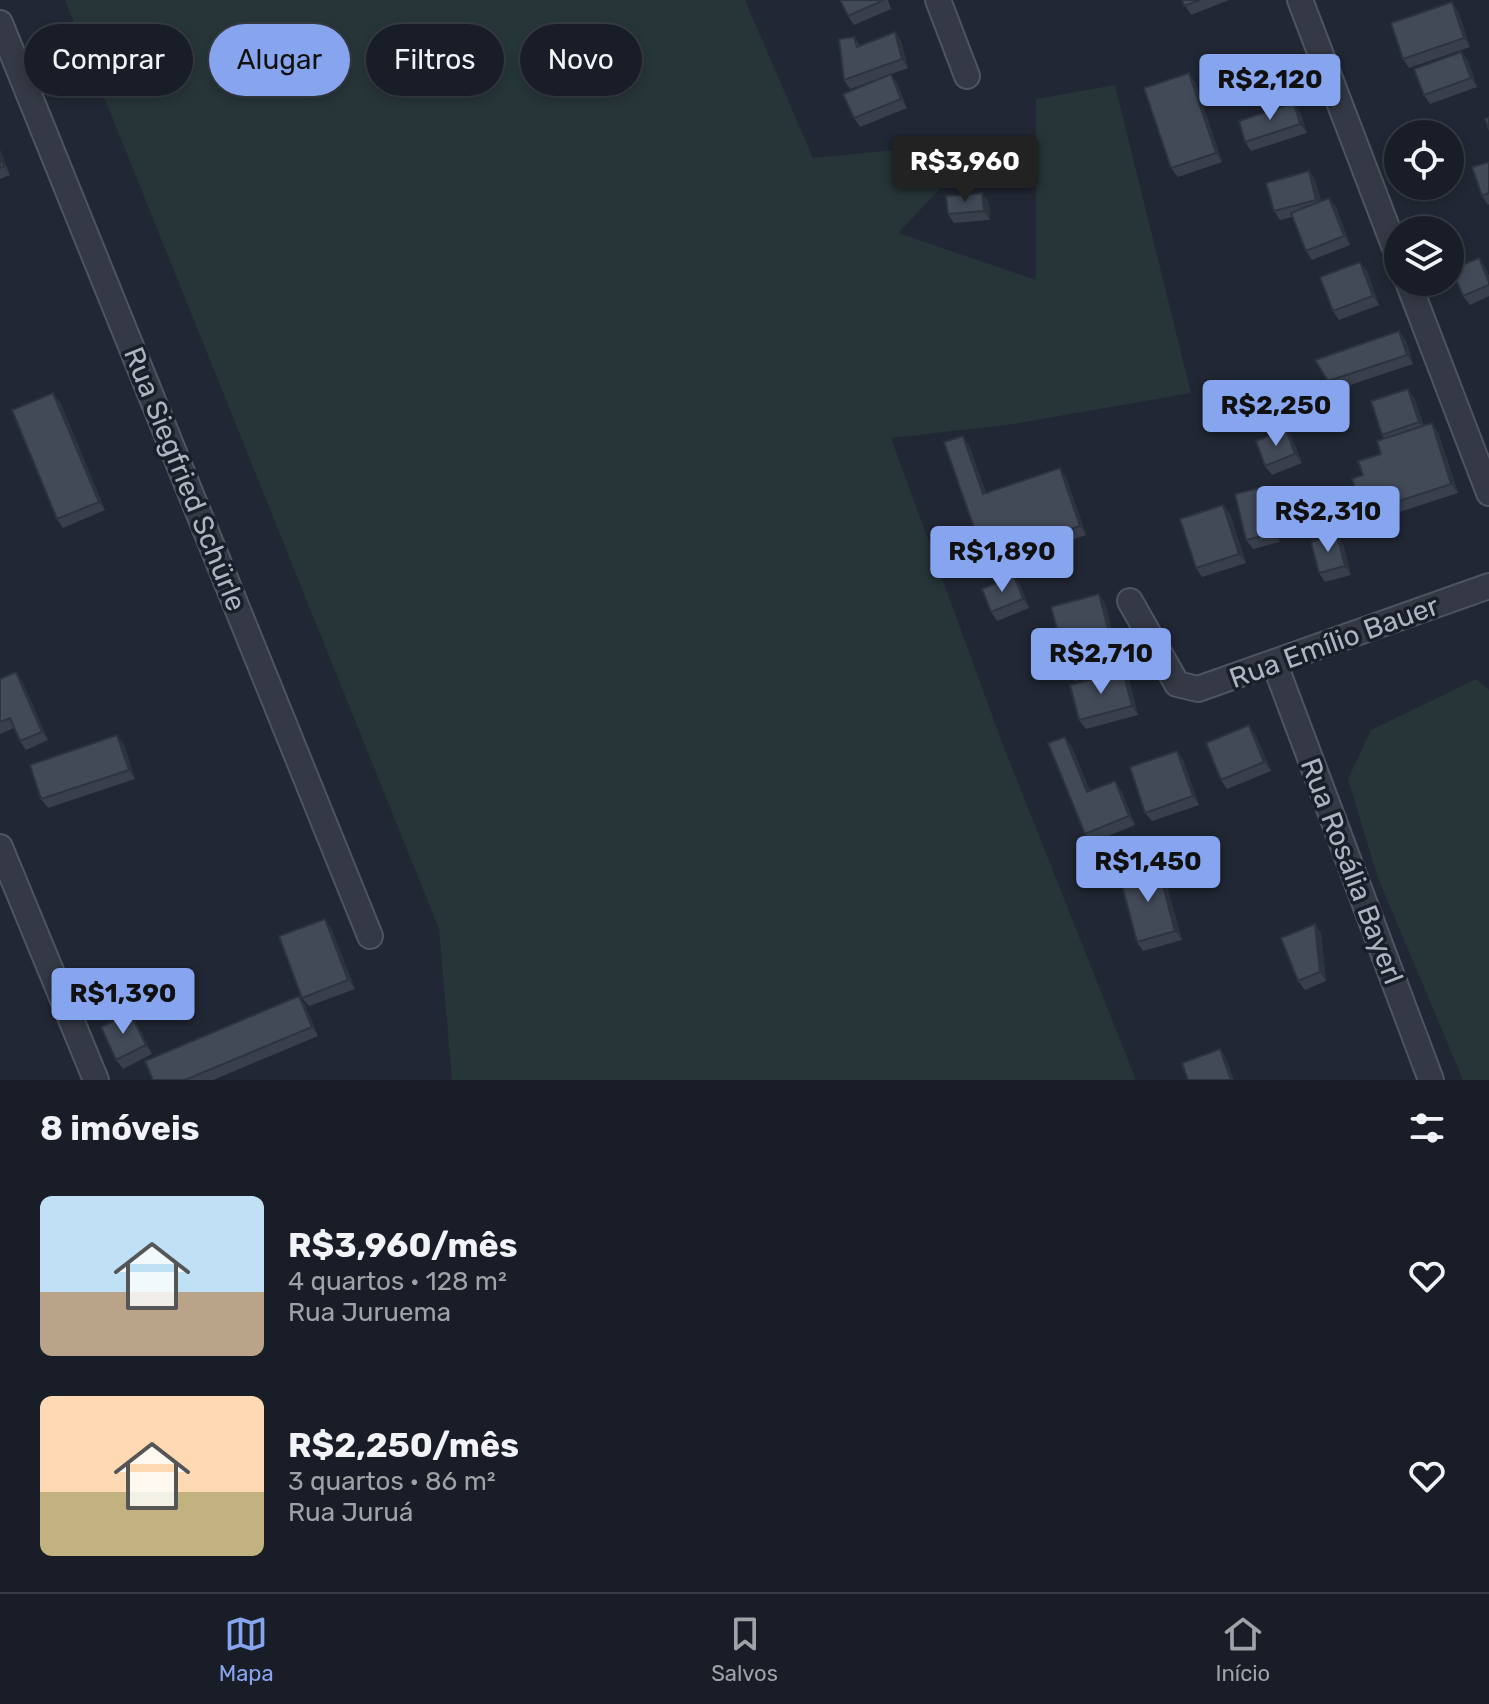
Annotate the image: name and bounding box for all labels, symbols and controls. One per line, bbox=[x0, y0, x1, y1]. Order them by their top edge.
chip: Comprar bbox=[24, 24, 193, 96]
chip: Alugar bbox=[209, 24, 350, 96]
chip: Filtros bbox=[366, 24, 504, 96]
chip: Novo bbox=[520, 24, 642, 96]
pin: R$2,120 bbox=[1196, 54, 1344, 122]
text: R$2,120 bbox=[1217, 64, 1323, 95]
map controls bbox=[1384, 120, 1464, 296]
button: locate bbox=[1384, 120, 1464, 200]
pin: R$3,960 bbox=[891, 136, 1039, 204]
text: R$3,960 bbox=[910, 146, 1020, 177]
button: layers bbox=[1384, 216, 1464, 296]
street label: Rua Siegfried Schürle bbox=[117, 342, 253, 616]
pin: R$2,250 bbox=[1202, 380, 1350, 448]
text: R$2,250 bbox=[1221, 390, 1331, 421]
pin: R$2,310 bbox=[1254, 486, 1402, 554]
text: R$2,310 bbox=[1275, 496, 1381, 527]
pin: R$1,890 bbox=[928, 526, 1076, 594]
text: R$1,890 bbox=[948, 536, 1056, 567]
street label: Rua Emílio Bauer bbox=[1225, 589, 1443, 695]
pin: R$2,710 bbox=[1027, 628, 1175, 696]
text: R$2,710 bbox=[1049, 638, 1153, 669]
street label: Rua Rosália Bayerl bbox=[1294, 753, 1410, 989]
pin: R$1,450 bbox=[1074, 836, 1222, 904]
text: R$1,450 bbox=[1094, 846, 1202, 877]
pin: R$1,390 bbox=[49, 968, 197, 1036]
text: R$1,390 bbox=[70, 978, 176, 1009]
icon: filters bbox=[1405, 1106, 1449, 1150]
text: 8 imóveis bbox=[40, 1108, 200, 1149]
text: R$3,960/mês bbox=[288, 1225, 518, 1266]
icon: home bbox=[104, 1228, 200, 1324]
icon: heart bbox=[1405, 1254, 1449, 1298]
text: 4 quartos · 128 m² bbox=[288, 1266, 507, 1297]
text: Rua Juruema bbox=[288, 1297, 451, 1328]
text: R$2,250/mês bbox=[288, 1425, 519, 1466]
icon: home bbox=[104, 1428, 200, 1524]
icon: heart bbox=[1405, 1454, 1449, 1498]
text: 3 quartos · 86 m² bbox=[288, 1466, 496, 1497]
text: Rua Juruá bbox=[288, 1497, 413, 1528]
tab: Mapa bbox=[219, 1612, 274, 1687]
tab: Salvos bbox=[711, 1612, 778, 1687]
tab: Início bbox=[1215, 1612, 1270, 1687]

